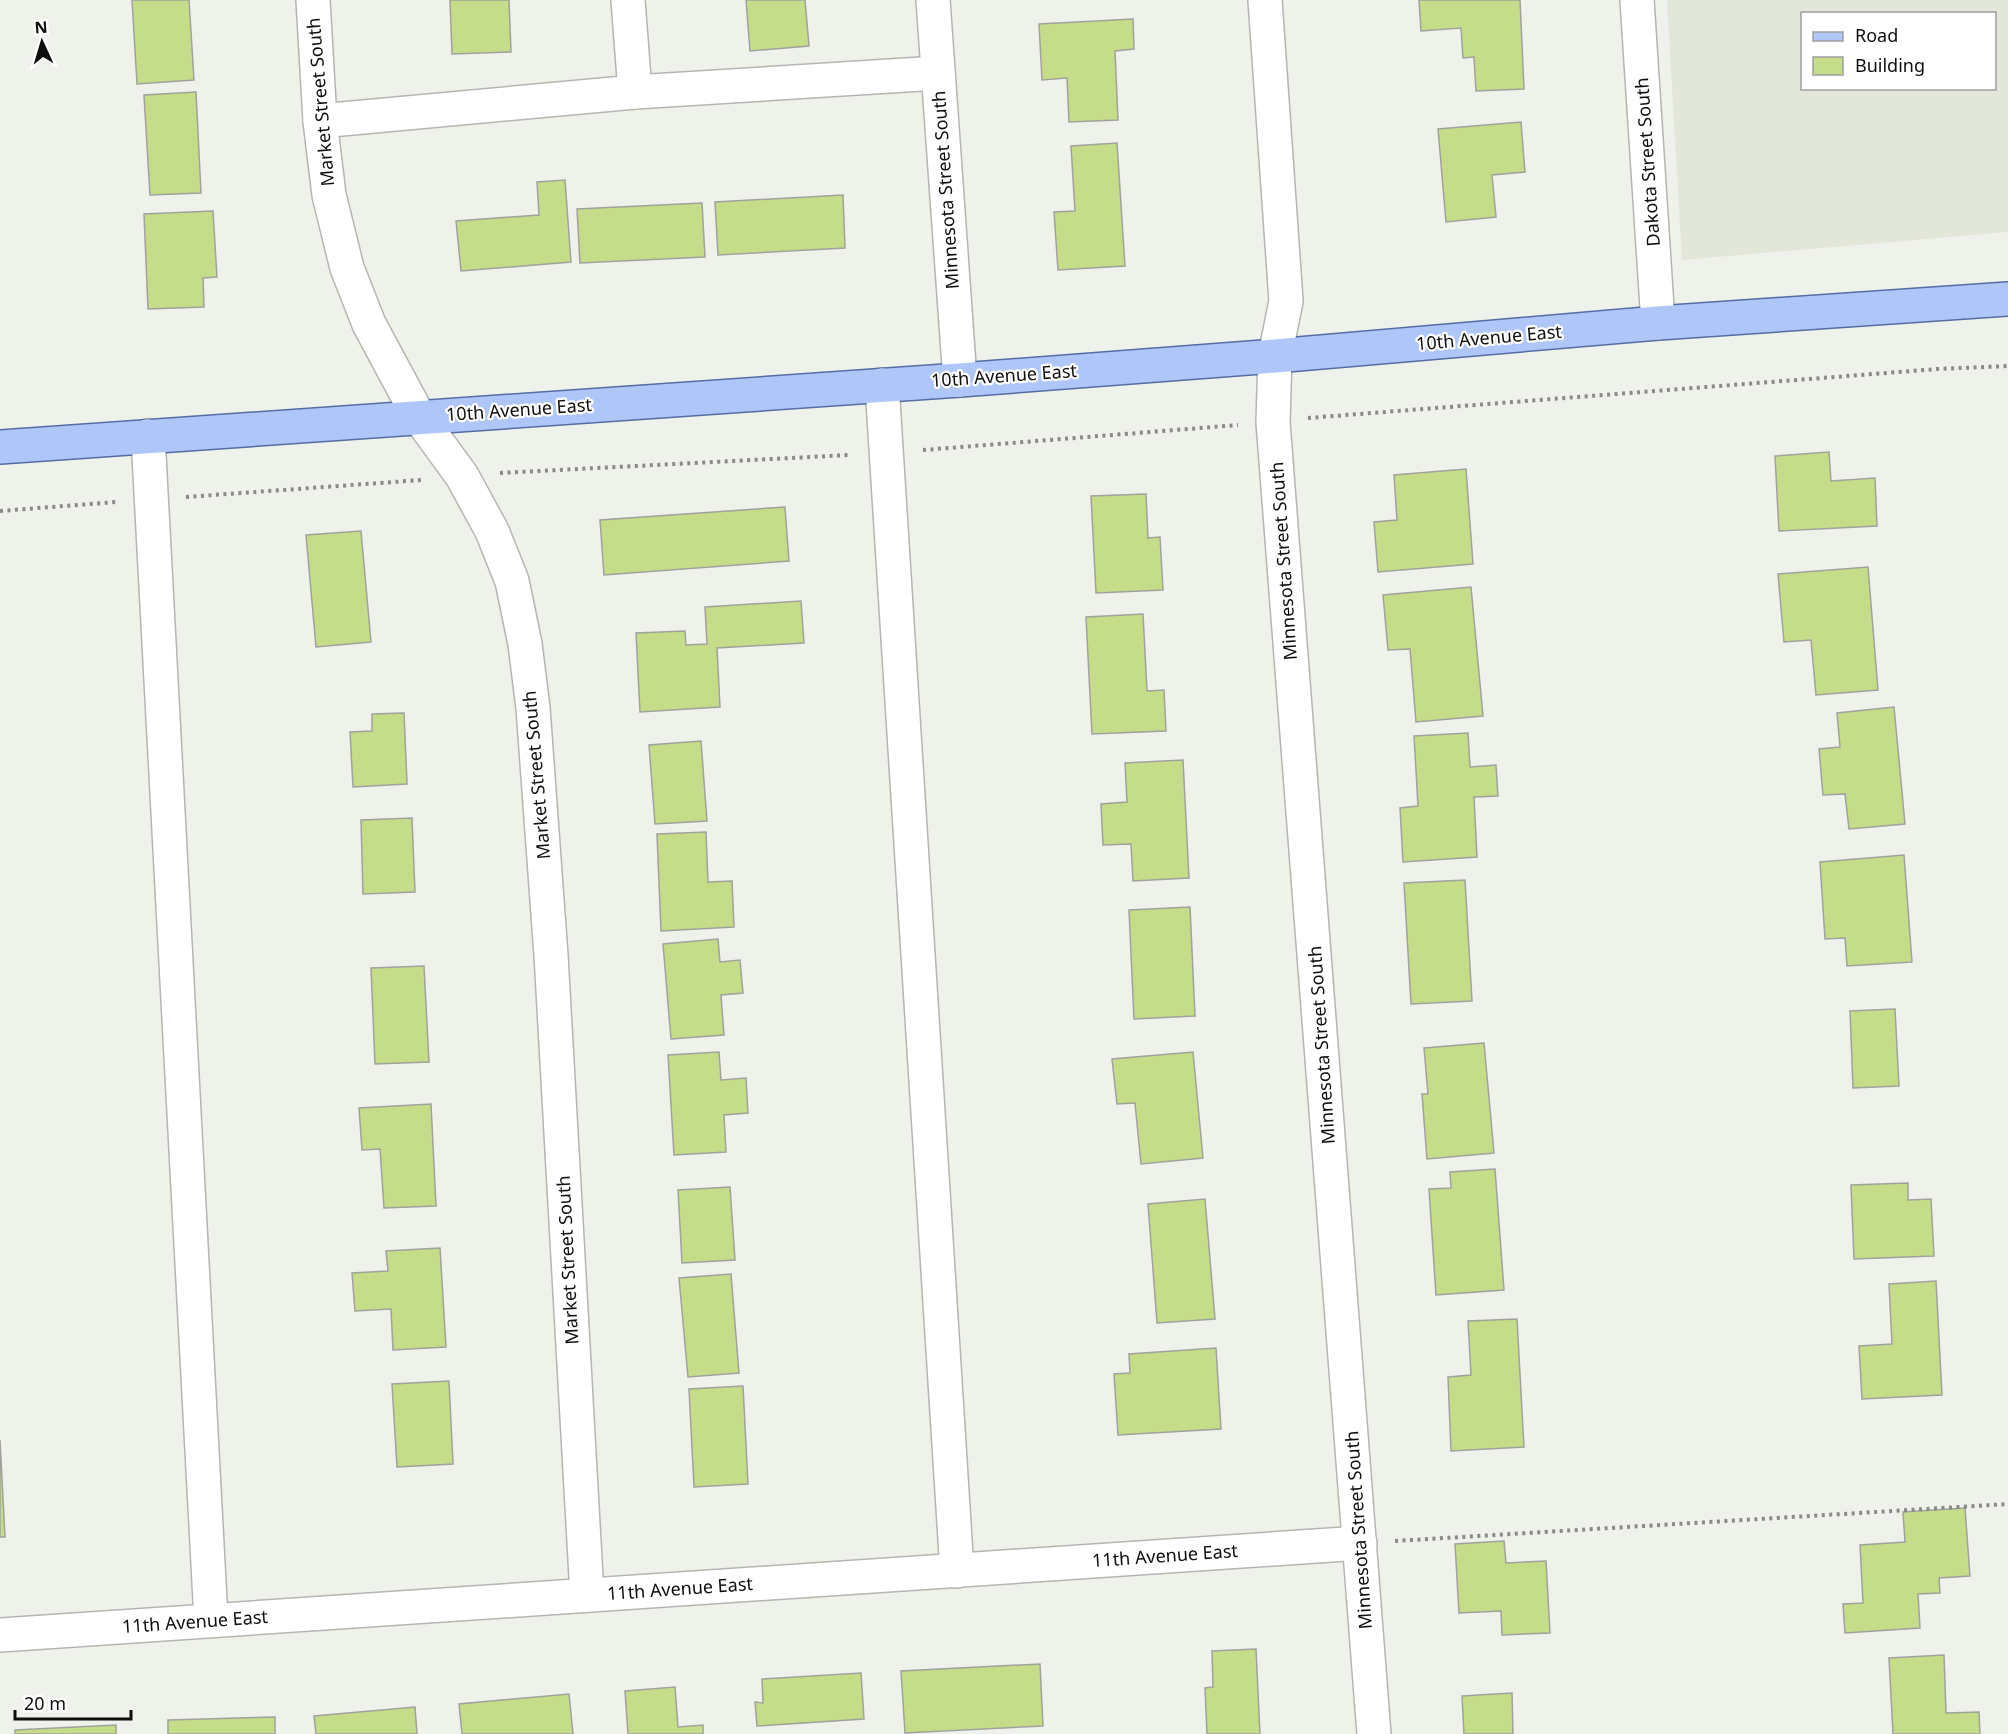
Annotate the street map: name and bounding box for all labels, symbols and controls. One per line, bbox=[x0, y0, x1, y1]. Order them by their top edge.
north arrow bbox=[12, 12, 72, 72]
legend bbox=[1801, 12, 1996, 90]
text: N bbox=[34, 16, 48, 38]
street label: Market Street South bbox=[301, 17, 339, 187]
text: Road bbox=[1855, 23, 1898, 47]
text: Building bbox=[1855, 53, 1925, 77]
street label: Dakota Street South bbox=[1629, 77, 1665, 247]
street label: Minnesota Street South bbox=[926, 90, 964, 290]
street label: 10th Avenue East bbox=[1415, 319, 1563, 355]
street label: 10th Avenue East bbox=[930, 358, 1078, 392]
street label: 10th Avenue East bbox=[445, 392, 593, 426]
street label: Minnesota Street South bbox=[1264, 461, 1302, 661]
street label: Market Street South bbox=[517, 690, 555, 860]
street label: Minnesota Street South bbox=[1302, 945, 1340, 1145]
street label: Market Street South bbox=[551, 1175, 583, 1345]
street label: Minnesota Street South bbox=[1339, 1430, 1377, 1630]
street label: 11th Avenue East bbox=[1091, 1538, 1239, 1572]
street label: 11th Avenue East bbox=[606, 1571, 754, 1605]
street label: 11th Avenue East bbox=[121, 1604, 269, 1638]
scale bar bbox=[15, 1683, 130, 1721]
text: 20 m bbox=[24, 1691, 66, 1715]

